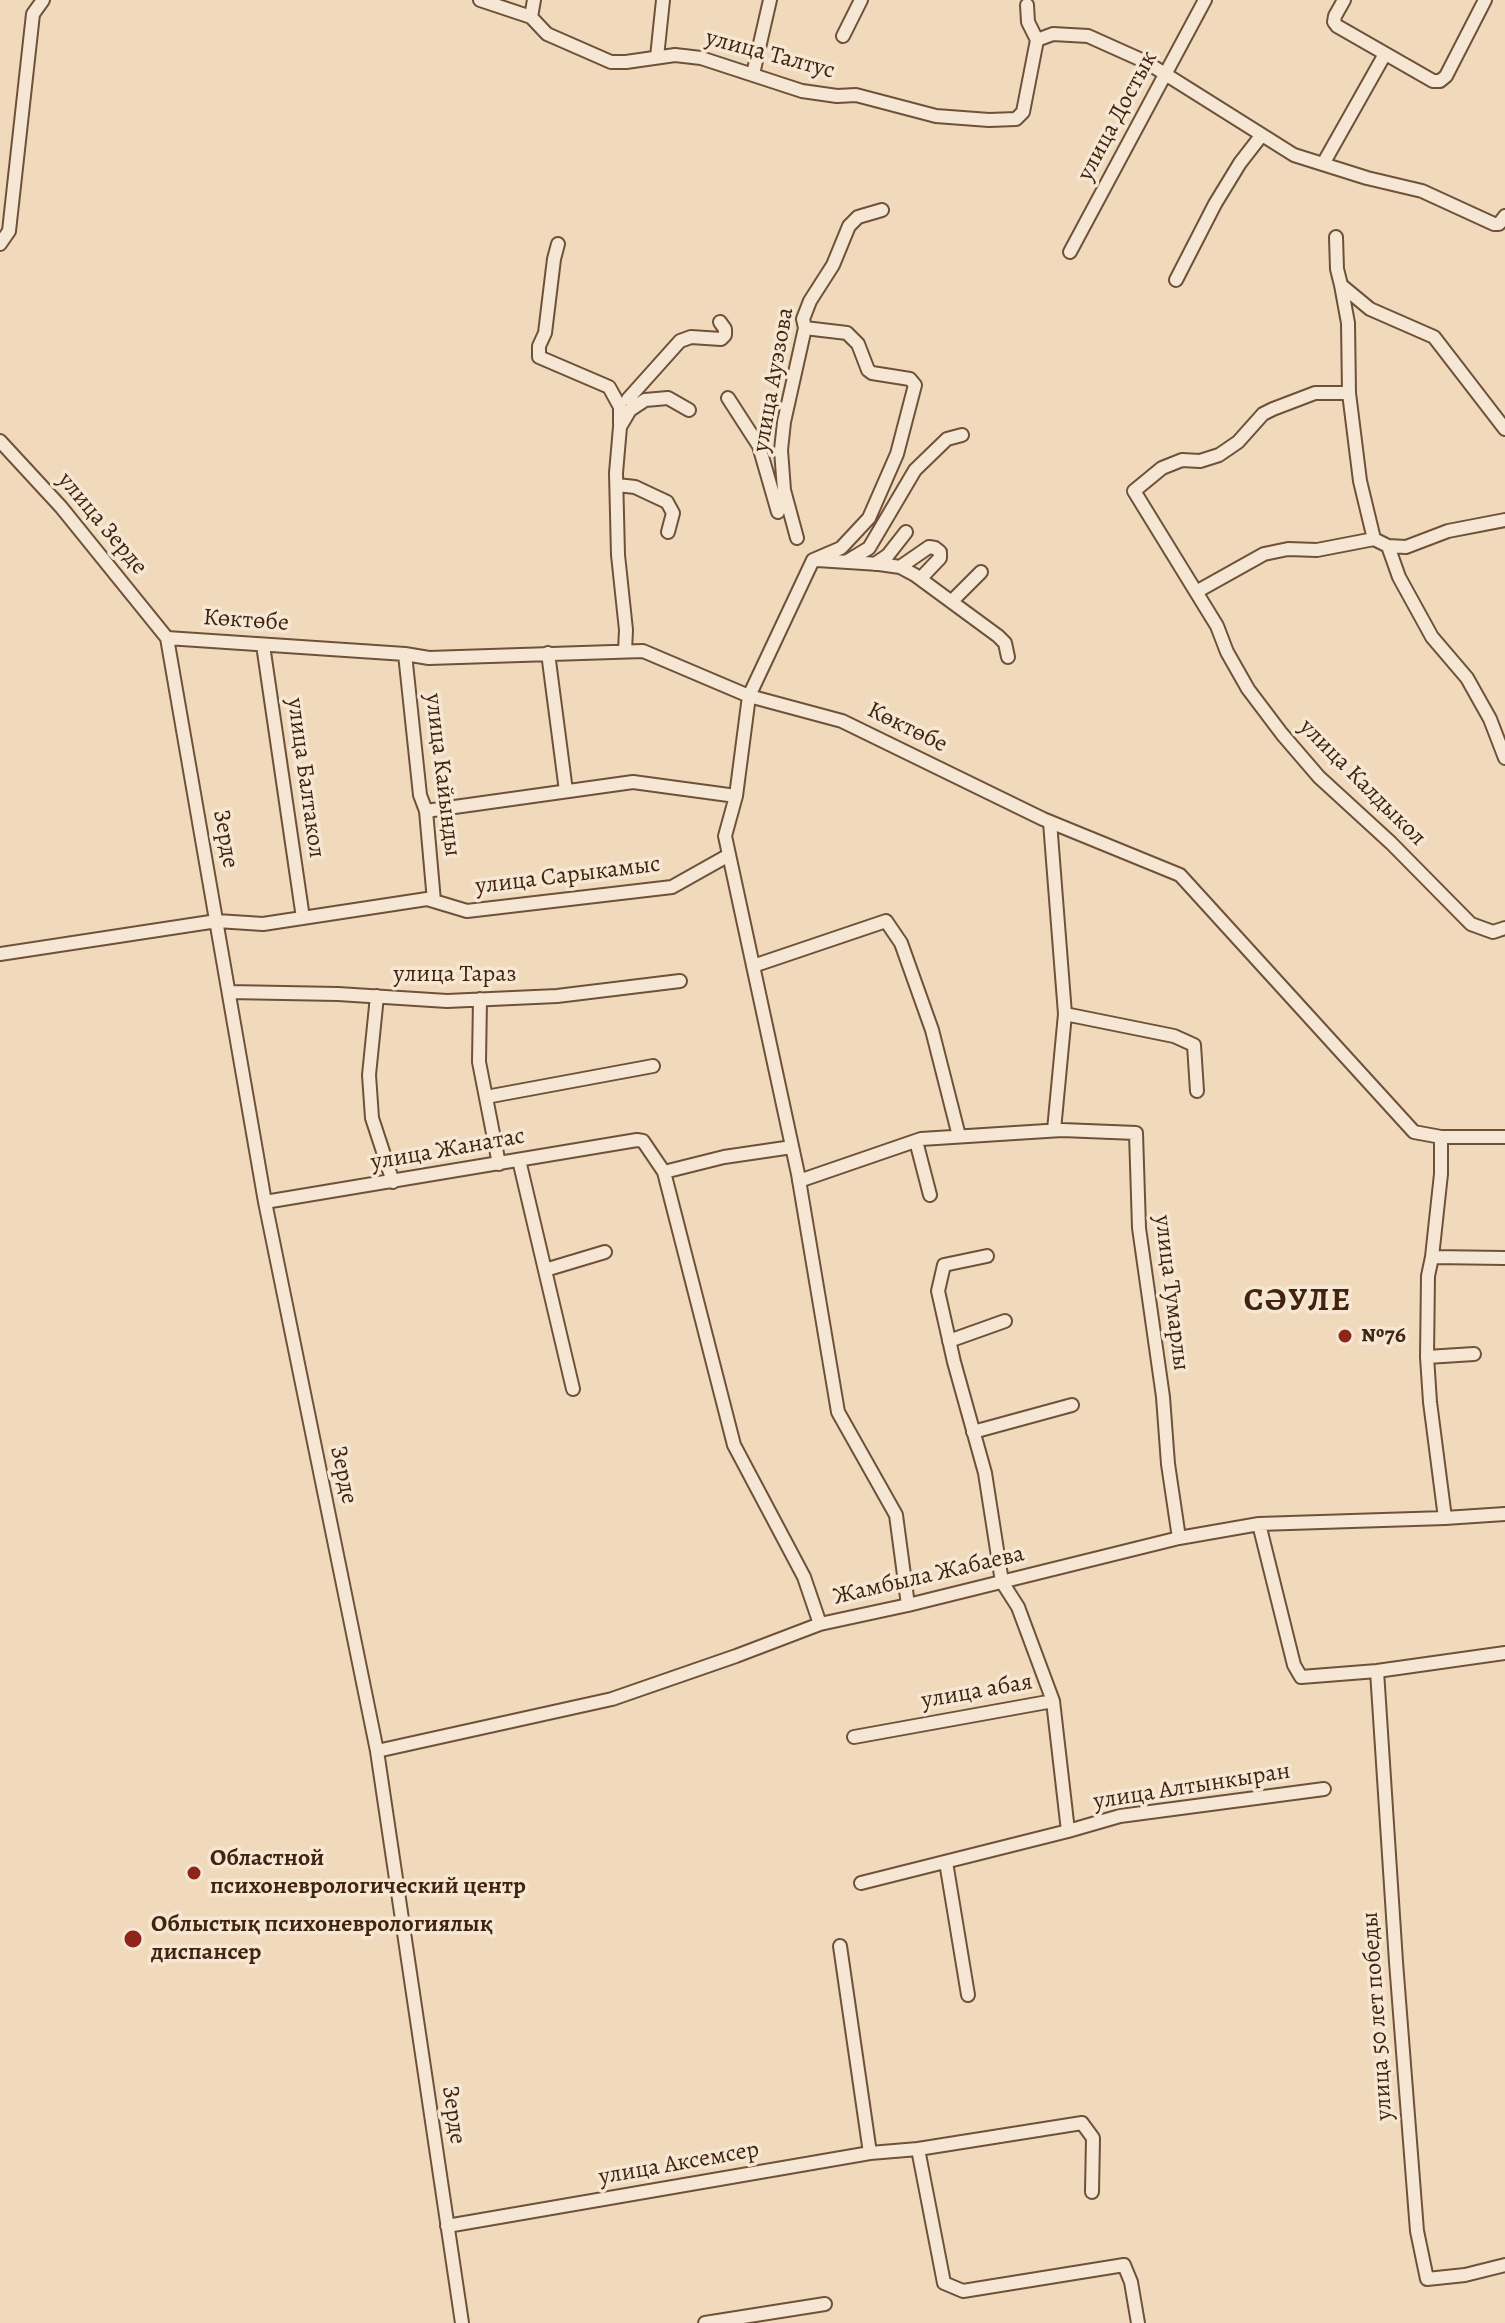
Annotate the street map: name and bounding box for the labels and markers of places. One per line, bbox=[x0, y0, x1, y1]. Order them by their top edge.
place label: №76 bbox=[1361, 1322, 1406, 1350]
marker: №76 bbox=[1336, 1327, 1354, 1345]
place label: Областной психоневрологический центр bbox=[210, 1845, 526, 1901]
marker: Областной психоневрологический центр bbox=[185, 1864, 203, 1882]
place label: Облыстық психоневрологиялық диспансер bbox=[151, 1911, 493, 1967]
marker: Облыстық психоневрологиялық диспансер bbox=[122, 1928, 144, 1950]

